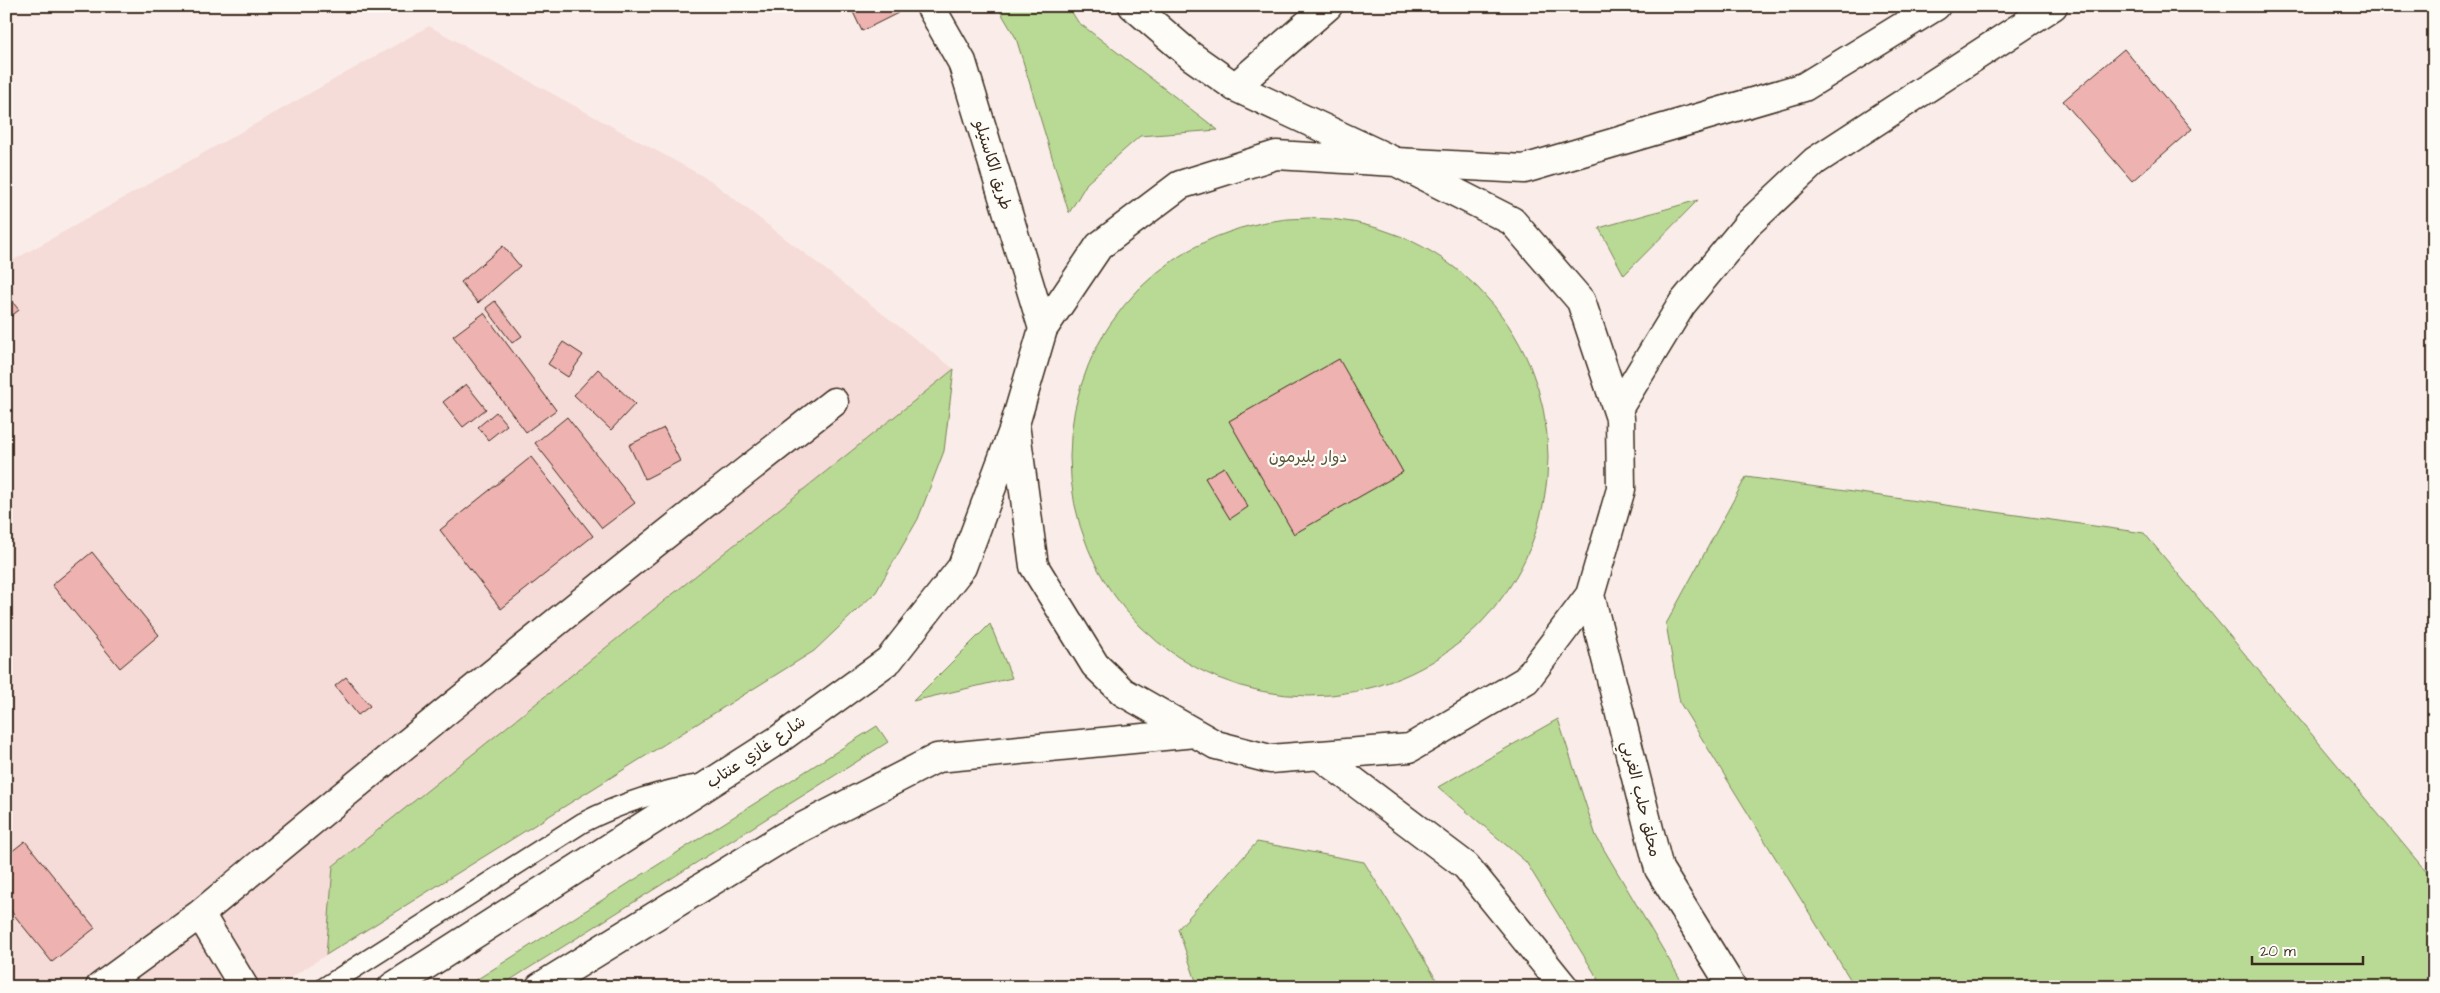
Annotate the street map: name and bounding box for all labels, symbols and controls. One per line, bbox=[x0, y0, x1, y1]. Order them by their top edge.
street label: طريق الكاستيلو bbox=[969, 116, 1017, 213]
park label: دوار بليرمون bbox=[1269, 446, 1347, 468]
street label: شارع غازي عنتاب bbox=[702, 711, 810, 793]
street label: محلق حلب الغربي bbox=[1613, 739, 1666, 860]
scale bar bbox=[2252, 933, 2364, 965]
text: 20 m bbox=[2260, 941, 2296, 962]

